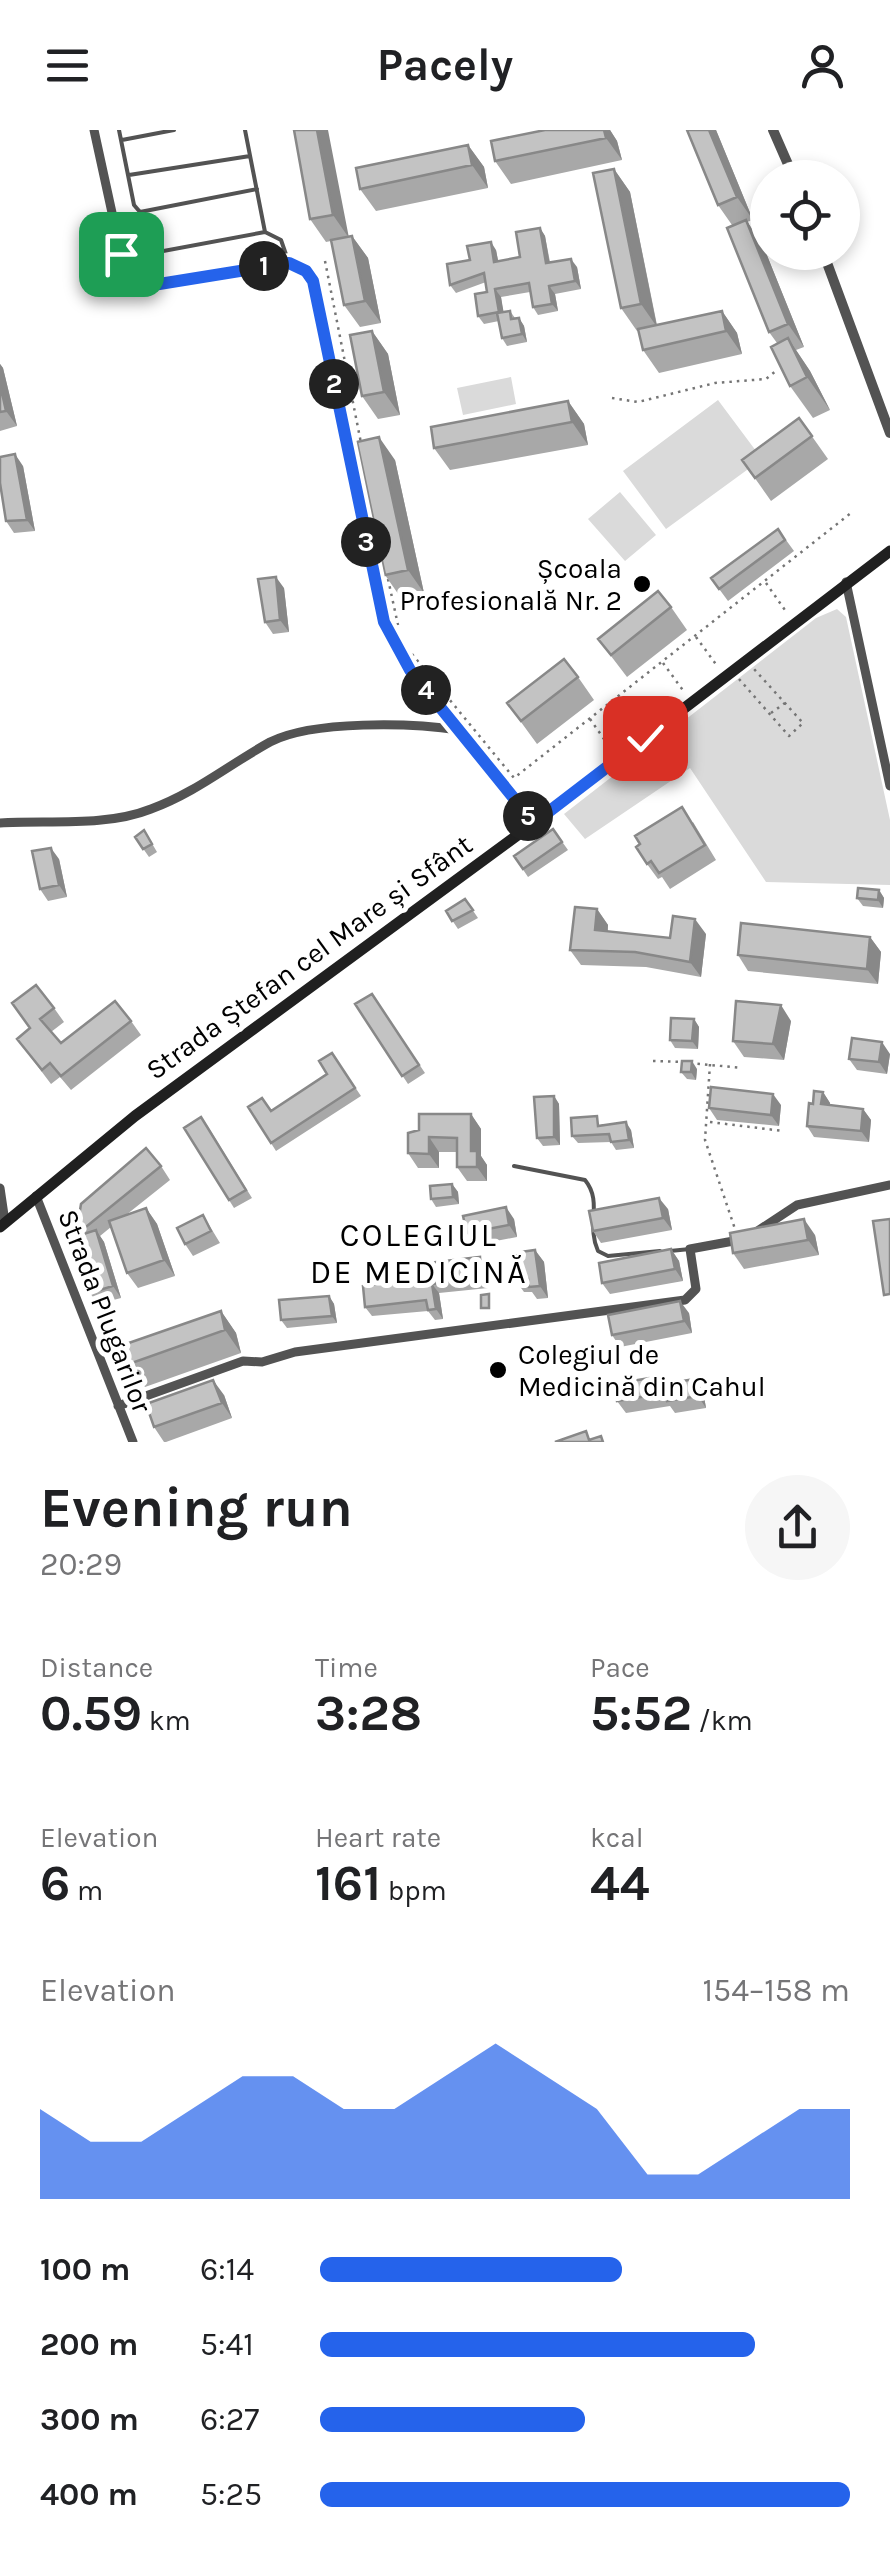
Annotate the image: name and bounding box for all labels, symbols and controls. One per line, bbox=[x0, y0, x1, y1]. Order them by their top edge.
icon: menu bbox=[40, 38, 95, 93]
icon: person bbox=[795, 38, 850, 93]
text: Pacely bbox=[377, 39, 513, 91]
map controls bbox=[750, 160, 860, 270]
button: locate bbox=[750, 160, 860, 270]
pin bbox=[79, 212, 164, 297]
icon: arrive bbox=[94, 227, 149, 282]
pin: 1 bbox=[239, 241, 289, 291]
text: 1 bbox=[259, 249, 269, 282]
pin: 2 bbox=[309, 359, 359, 409]
text: 2 bbox=[326, 367, 342, 400]
pin: 3 bbox=[341, 517, 391, 567]
text: 3 bbox=[357, 525, 375, 558]
place label: Școala Profesională Nr. 2 bbox=[399, 552, 622, 617]
marker: Școala Profesională Nr. 2 bbox=[631, 573, 653, 595]
pin: 4 bbox=[401, 665, 451, 715]
text: 4 bbox=[418, 673, 434, 706]
pin bbox=[603, 696, 688, 781]
icon: check bbox=[618, 711, 673, 766]
pin: 5 bbox=[503, 791, 553, 841]
text: 5 bbox=[520, 799, 536, 832]
street label: Strada Ștefan cel Mare și Sfânt bbox=[140, 828, 478, 1086]
street label: Strada Plugarilor bbox=[51, 1205, 159, 1418]
district label: COLEGIUL DE MEDICINĂ bbox=[310, 1217, 528, 1291]
place label: Colegiul de Medicină din Cahul bbox=[518, 1338, 766, 1403]
marker: Colegiul de Medicină din Cahul bbox=[487, 1359, 509, 1381]
button: share bbox=[745, 1475, 850, 1580]
text: Evening run bbox=[40, 1476, 353, 1540]
text: 20:29 bbox=[40, 1546, 122, 1583]
text: Distance bbox=[40, 1651, 153, 1684]
text: Time bbox=[315, 1651, 378, 1684]
text: Pace bbox=[590, 1651, 650, 1684]
text: 0.59 bbox=[40, 1684, 142, 1743]
text: 3:28 bbox=[315, 1684, 422, 1743]
text: 5:52 bbox=[590, 1684, 692, 1743]
text: km bbox=[142, 1704, 191, 1737]
text: /km bbox=[692, 1704, 753, 1737]
text: Elevation bbox=[40, 1821, 159, 1854]
text: Heart rate bbox=[315, 1821, 441, 1854]
text: kcal bbox=[590, 1821, 643, 1854]
text: 6 bbox=[40, 1854, 70, 1913]
text: 161 bbox=[315, 1854, 381, 1913]
text: 44 bbox=[590, 1854, 650, 1913]
text: m bbox=[70, 1874, 103, 1907]
text: bpm bbox=[381, 1874, 447, 1907]
text: Elevation bbox=[40, 1972, 175, 2009]
text: 154–158 m bbox=[703, 1972, 850, 2009]
text: 100 m bbox=[40, 2251, 130, 2288]
text: 6:14 bbox=[200, 2251, 254, 2288]
text: 200 m bbox=[40, 2326, 138, 2363]
text: 5:41 bbox=[200, 2326, 254, 2363]
text: 300 m bbox=[40, 2401, 139, 2438]
text: 6:27 bbox=[200, 2401, 259, 2438]
text: 400 m bbox=[40, 2476, 138, 2513]
text: 5:25 bbox=[200, 2476, 262, 2513]

